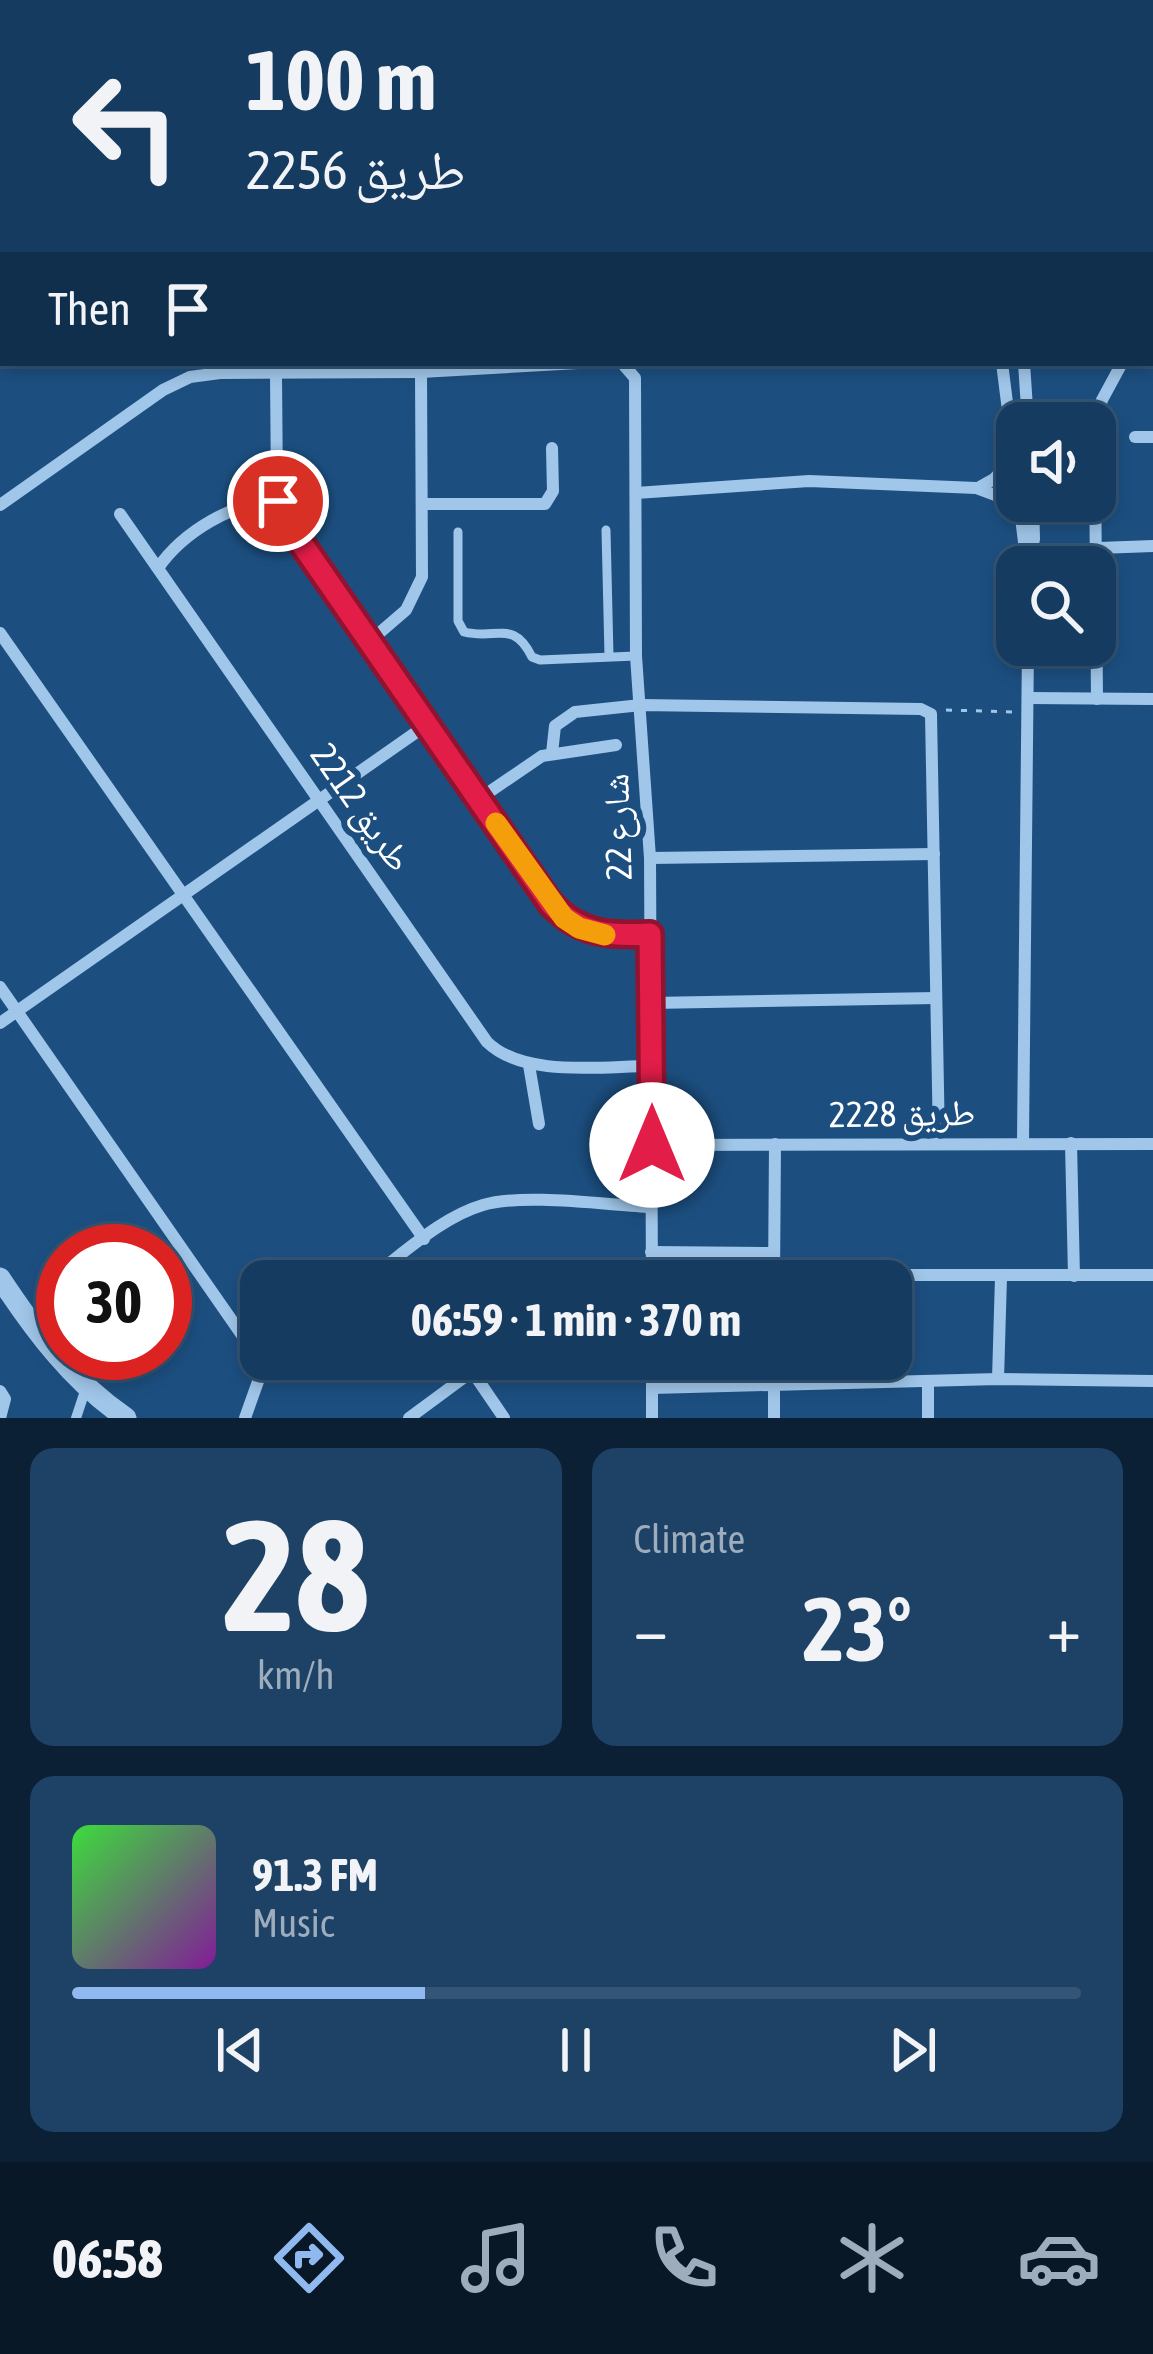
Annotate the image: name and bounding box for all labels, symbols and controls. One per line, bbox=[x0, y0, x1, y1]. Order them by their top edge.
text: 100 m bbox=[246, 32, 436, 128]
icon: left bbox=[48, 48, 204, 204]
text: طريق 2256 bbox=[246, 139, 466, 200]
icon: arrive bbox=[155, 276, 221, 342]
text: Then bbox=[48, 283, 131, 335]
map controls bbox=[996, 402, 1116, 666]
button: sound bbox=[996, 402, 1116, 522]
pin bbox=[227, 450, 329, 552]
icon: arrive bbox=[245, 468, 311, 534]
button: search bbox=[996, 546, 1116, 666]
street label: طريق 2212 bbox=[302, 735, 421, 880]
street label: شارع 22 bbox=[594, 773, 642, 881]
position arrow bbox=[589, 1082, 715, 1208]
street label: طريق 2228 bbox=[828, 1091, 976, 1136]
speed limit sign: 30 bbox=[36, 1224, 192, 1380]
text: 06:59 · 1 min · 370 m bbox=[411, 1294, 741, 1346]
text: 28 bbox=[222, 1485, 369, 1664]
text: Climate bbox=[634, 1517, 745, 1561]
text: 23° bbox=[803, 1577, 912, 1680]
text: − bbox=[634, 1590, 668, 1666]
text: + bbox=[1047, 1590, 1081, 1666]
text: km/h bbox=[257, 1653, 334, 1697]
text: 91.3 FM bbox=[252, 1849, 378, 1901]
text: Music bbox=[252, 1901, 334, 1945]
icon: previous bbox=[207, 2017, 273, 2083]
icon: pause bbox=[543, 2017, 609, 2083]
icon: next bbox=[880, 2017, 946, 2083]
icon: directions bbox=[267, 2216, 351, 2300]
icon: music bbox=[454, 2216, 538, 2300]
icon: phone bbox=[642, 2216, 726, 2300]
icon: climate bbox=[830, 2216, 914, 2300]
icon: car bbox=[1017, 2216, 1101, 2300]
text: 06:58 bbox=[52, 2228, 163, 2289]

